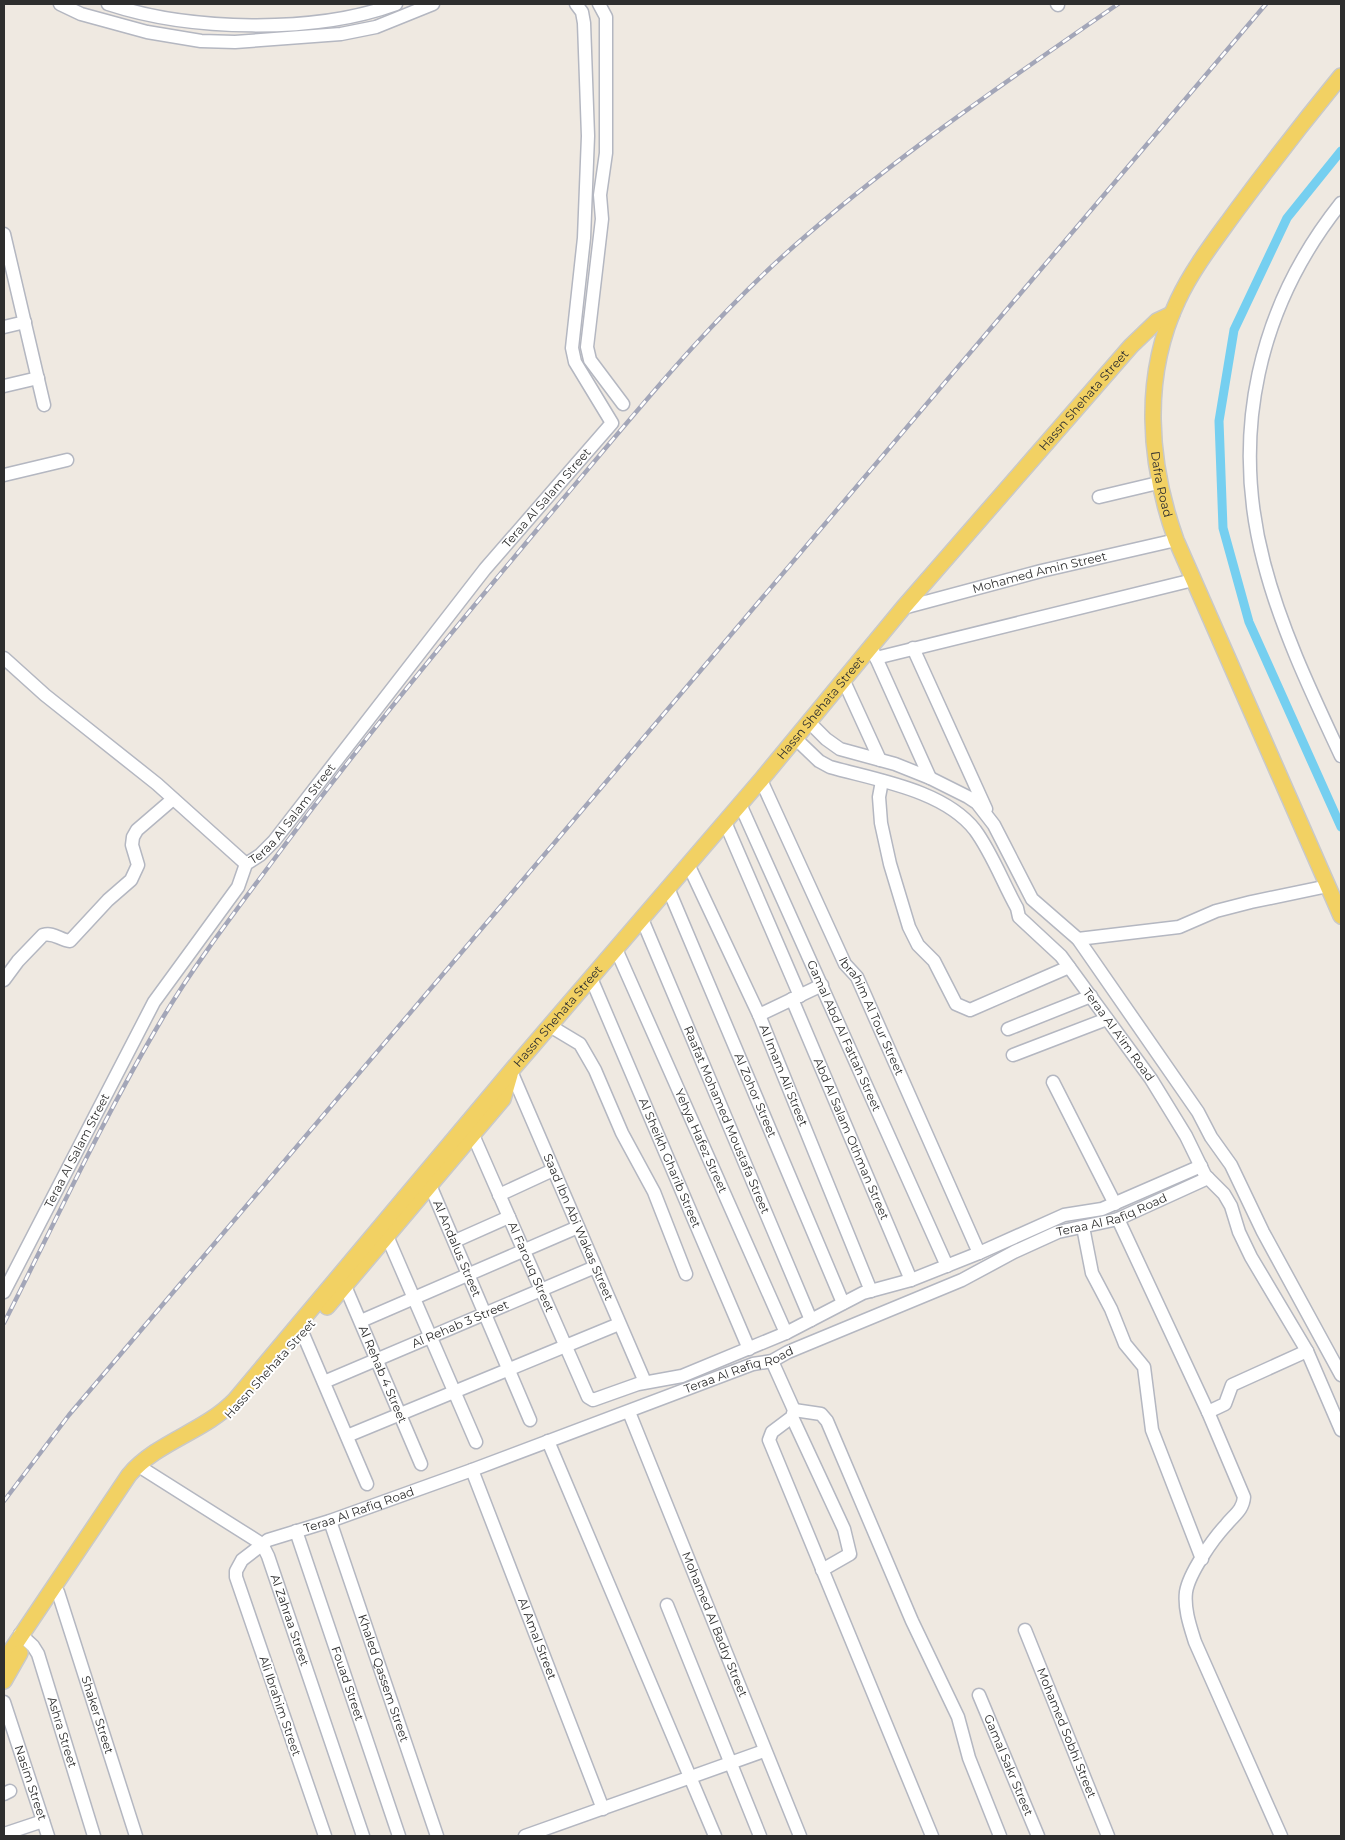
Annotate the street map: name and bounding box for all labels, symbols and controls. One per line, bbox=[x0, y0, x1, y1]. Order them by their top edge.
street label: Hassn Shehata Street bbox=[1035, 346, 1131, 454]
street label: Teraa Al Salam Street bbox=[499, 445, 594, 551]
street label: Dafra Road bbox=[1148, 450, 1176, 519]
street label: Mohamed Amin Street bbox=[971, 548, 1108, 596]
street label: Hassn Shehata Street bbox=[773, 653, 867, 762]
street label: Teraa Al Salam Street bbox=[246, 760, 338, 867]
street label: Ibrahim Al Tour Street bbox=[836, 954, 908, 1078]
street label: Gamal Abd Al Fattah Street bbox=[804, 958, 885, 1114]
street label: Hassn Shehata Street bbox=[510, 962, 605, 1070]
street label: Teraa Al A'im Road bbox=[1080, 985, 1158, 1084]
street label: Al Imam Ali Street bbox=[757, 1022, 811, 1129]
street label: Raafat Mohamed Moustafa Street bbox=[681, 1023, 773, 1216]
street label: Al Zohor Street bbox=[731, 1051, 780, 1140]
street label: Abd Al Salam Othman Street bbox=[811, 1056, 893, 1222]
street label: Yehya Hafez Street bbox=[672, 1086, 731, 1195]
street label: Teraa Al Salam Street bbox=[41, 1091, 113, 1210]
street label: Al Sheikh Gharib Street bbox=[636, 1096, 705, 1230]
street label: Saad Ibn Abi Wakas Street bbox=[541, 1151, 617, 1303]
street label: Teraa Al Rafiq Road bbox=[1055, 1190, 1169, 1239]
street label: Al Andalus Street bbox=[430, 1198, 485, 1299]
street label: Al Farouq Street bbox=[505, 1219, 558, 1314]
street label: Al Rehab 3 Street bbox=[409, 1297, 511, 1351]
street label: Hassn Shehata Street bbox=[221, 1316, 318, 1422]
street label: Al Rehab 4 Street bbox=[356, 1323, 411, 1425]
street label: Teraa Al Rafiq Road bbox=[682, 1343, 795, 1396]
street label: Teraa Al Rafiq Road bbox=[302, 1483, 416, 1536]
street label: Mohamed Al Badry Street bbox=[679, 1549, 751, 1699]
street label: Al Zahraa Street bbox=[268, 1572, 313, 1668]
street label: Al Amal Street bbox=[515, 1596, 560, 1682]
street label: Khaled Qassem Street bbox=[355, 1612, 413, 1744]
street label: Fouad Street bbox=[328, 1644, 368, 1723]
street label: Ali Ibrahim Street bbox=[256, 1654, 305, 1758]
street label: Mohamed Sobhi Street bbox=[1034, 1665, 1100, 1800]
street label: Shaker Street bbox=[78, 1674, 117, 1756]
street label: Ashra Street bbox=[45, 1695, 81, 1770]
street label: Gamal Sakr Street bbox=[981, 1712, 1037, 1818]
street label: Nasim Street bbox=[12, 1743, 50, 1822]

